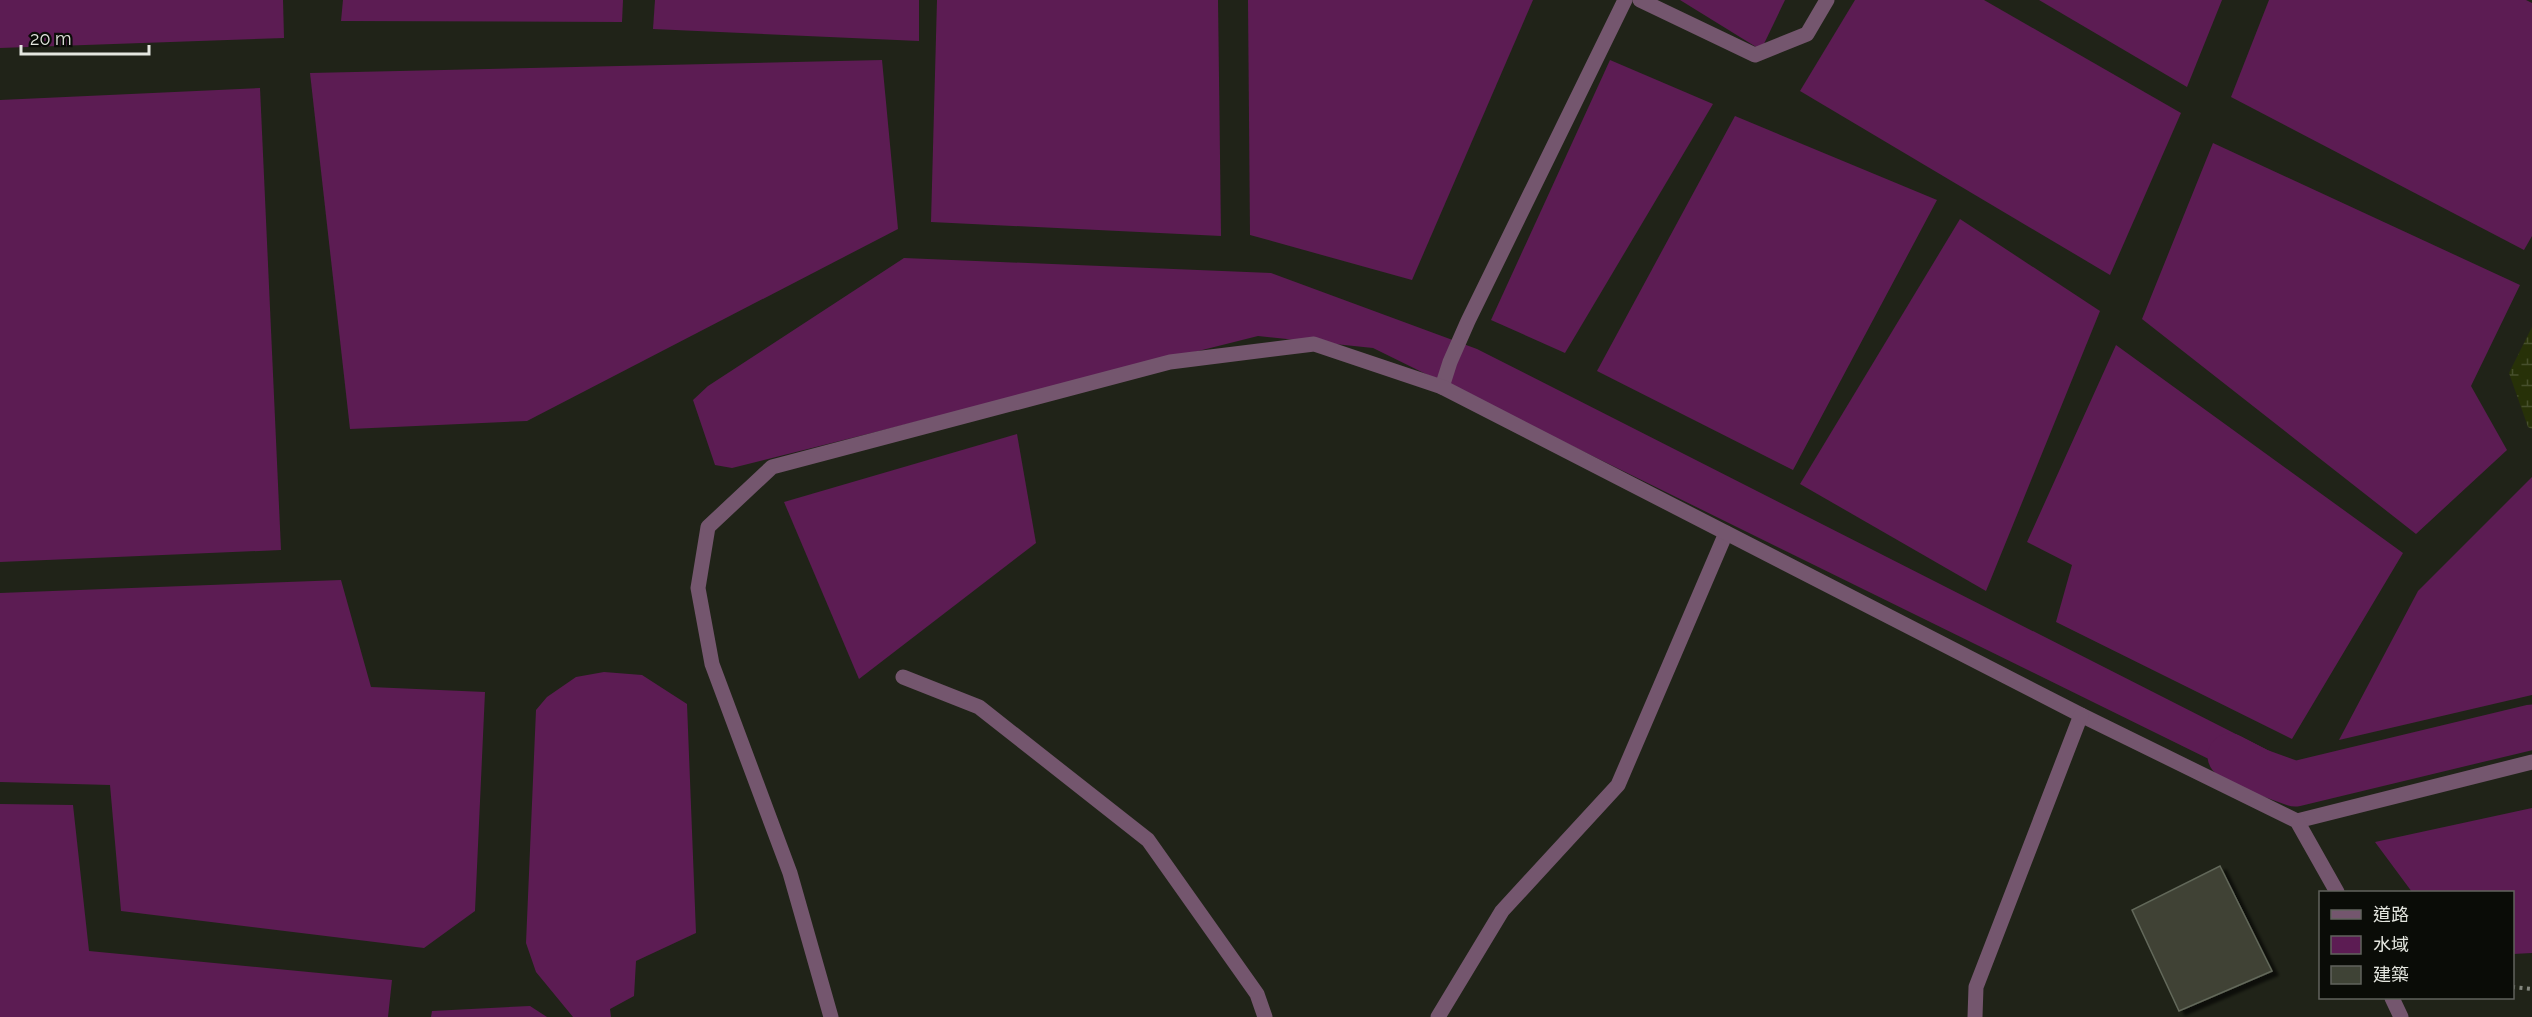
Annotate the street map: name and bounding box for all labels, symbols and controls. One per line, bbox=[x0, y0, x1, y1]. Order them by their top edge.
scale bar bbox=[21, 18, 148, 56]
text: 20 m bbox=[30, 28, 72, 49]
legend bbox=[2319, 891, 2514, 999]
text: 道路 bbox=[2373, 904, 2409, 925]
text: 水域 bbox=[2373, 934, 2409, 955]
text: 建築 bbox=[2373, 964, 2409, 985]

